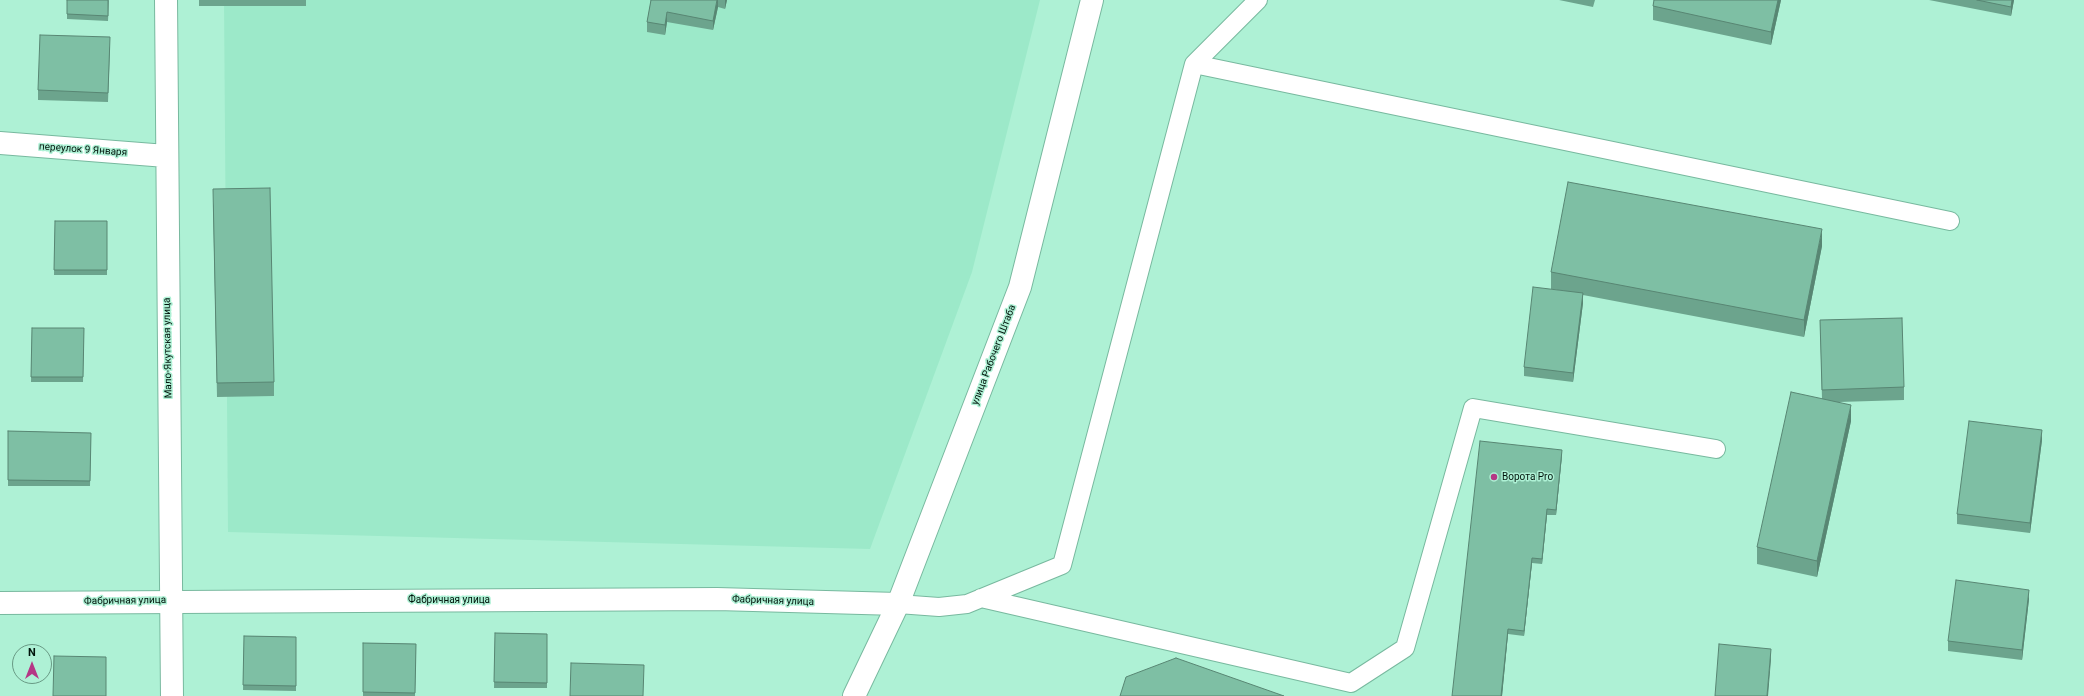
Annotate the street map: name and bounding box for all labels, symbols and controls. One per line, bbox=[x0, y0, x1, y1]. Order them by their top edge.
street label: переулок 9 Января bbox=[39, 141, 127, 159]
street label: Мало-Якутская улица bbox=[161, 297, 175, 399]
street label: улица Рабочего Штаба bbox=[969, 303, 1019, 407]
place label: Ворота Pro bbox=[1502, 471, 1553, 483]
marker: Ворота Pro bbox=[1489, 472, 1499, 482]
street label: Фабричная улица bbox=[84, 594, 166, 608]
street label: Фабричная улица bbox=[408, 594, 490, 606]
street label: Фабричная улица bbox=[732, 594, 814, 608]
north arrow bbox=[12, 644, 52, 684]
text: N bbox=[28, 646, 36, 659]

